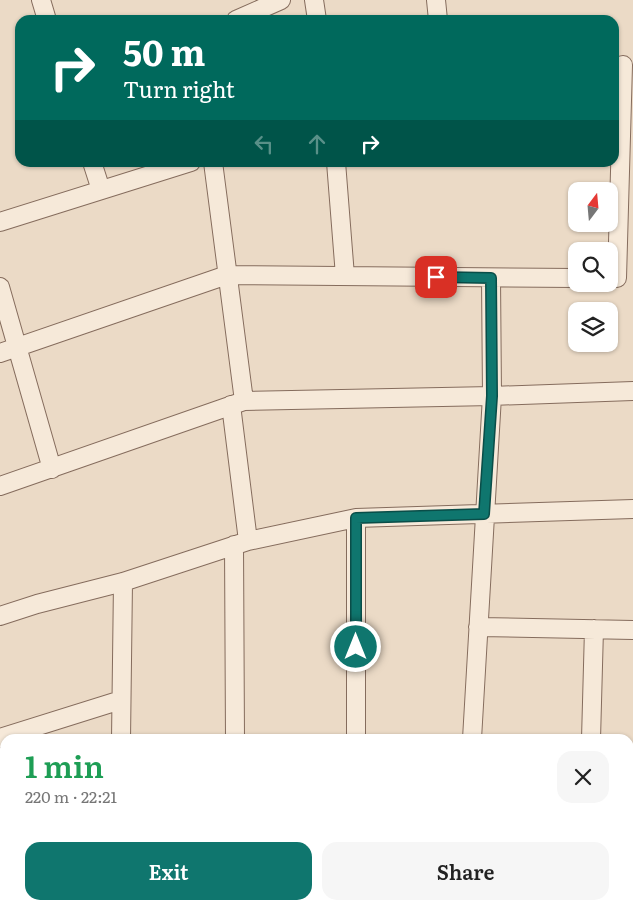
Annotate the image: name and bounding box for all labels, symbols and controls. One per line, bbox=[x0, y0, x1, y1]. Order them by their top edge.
text: 50 m bbox=[123, 25, 206, 77]
icon: right bbox=[40, 35, 105, 100]
text: Turn right bbox=[123, 72, 235, 105]
icon: left bbox=[250, 130, 278, 158]
icon: ahead bbox=[303, 130, 331, 158]
icon: right bbox=[356, 130, 384, 158]
north arrow bbox=[568, 182, 618, 232]
map controls bbox=[568, 182, 618, 352]
button: search bbox=[568, 242, 618, 292]
pin bbox=[415, 256, 457, 298]
icon: arrive bbox=[422, 263, 450, 291]
button: layers bbox=[568, 302, 618, 352]
position arrow bbox=[329, 620, 381, 672]
text: 1 min bbox=[25, 743, 104, 787]
button: close bbox=[557, 751, 609, 803]
text: 220 m · 22:21 bbox=[25, 784, 117, 808]
button: Exit bbox=[25, 842, 312, 900]
button: Share bbox=[322, 842, 609, 900]

